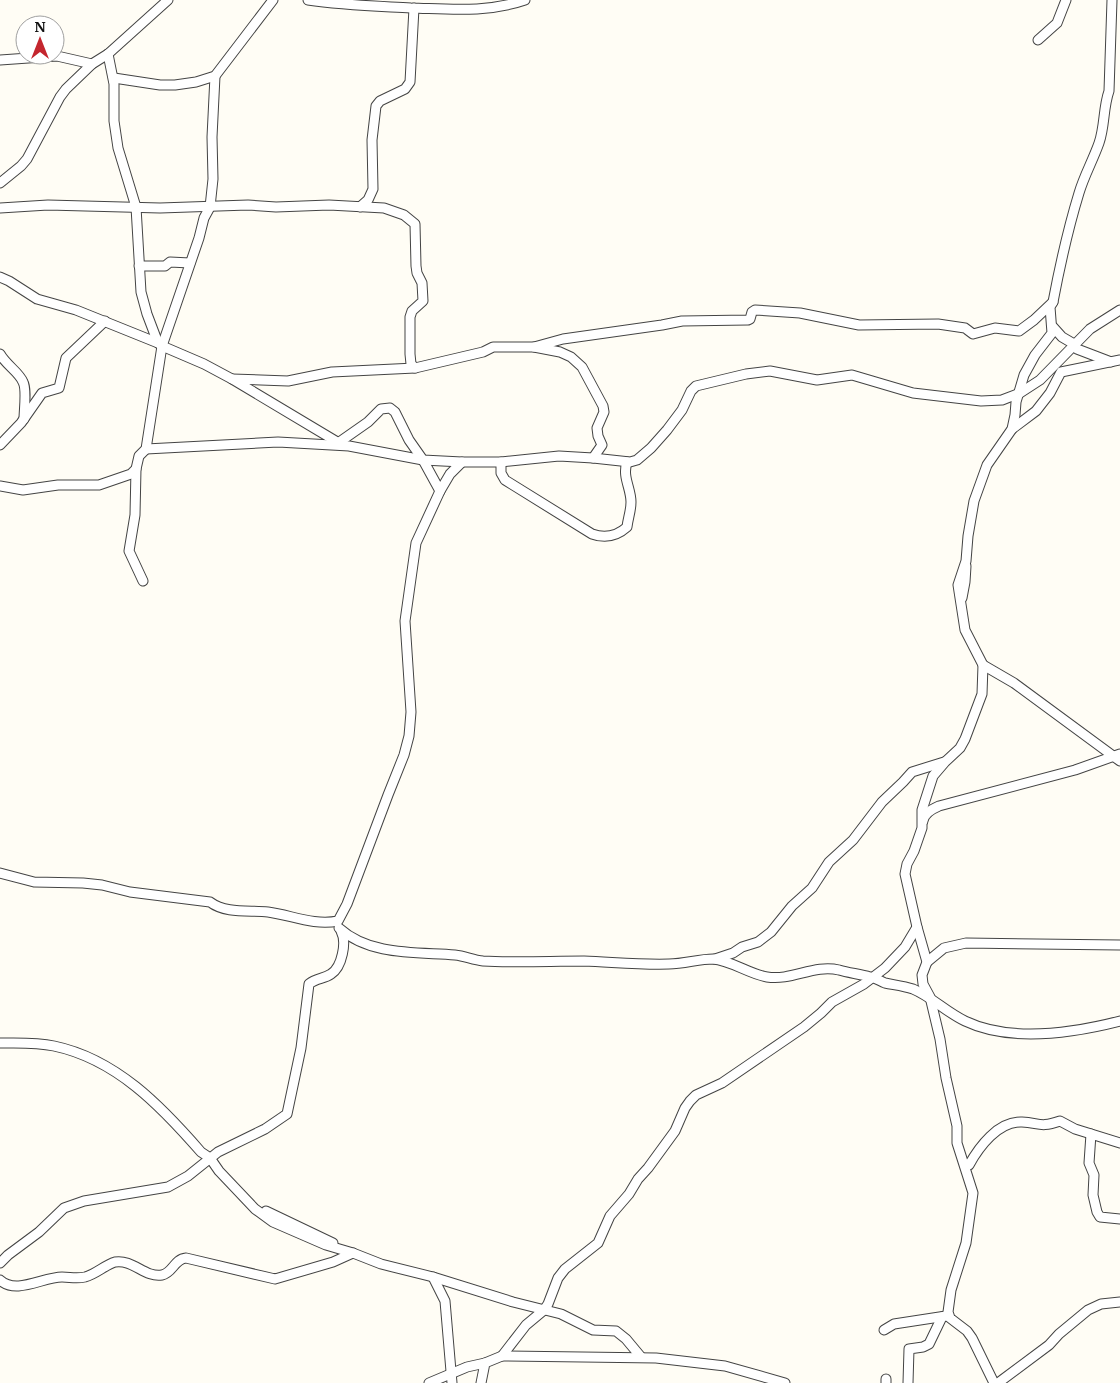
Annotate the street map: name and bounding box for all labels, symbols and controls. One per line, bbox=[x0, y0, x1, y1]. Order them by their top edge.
north arrow bbox=[15, 15, 65, 65]
text: N bbox=[34, 18, 46, 36]

